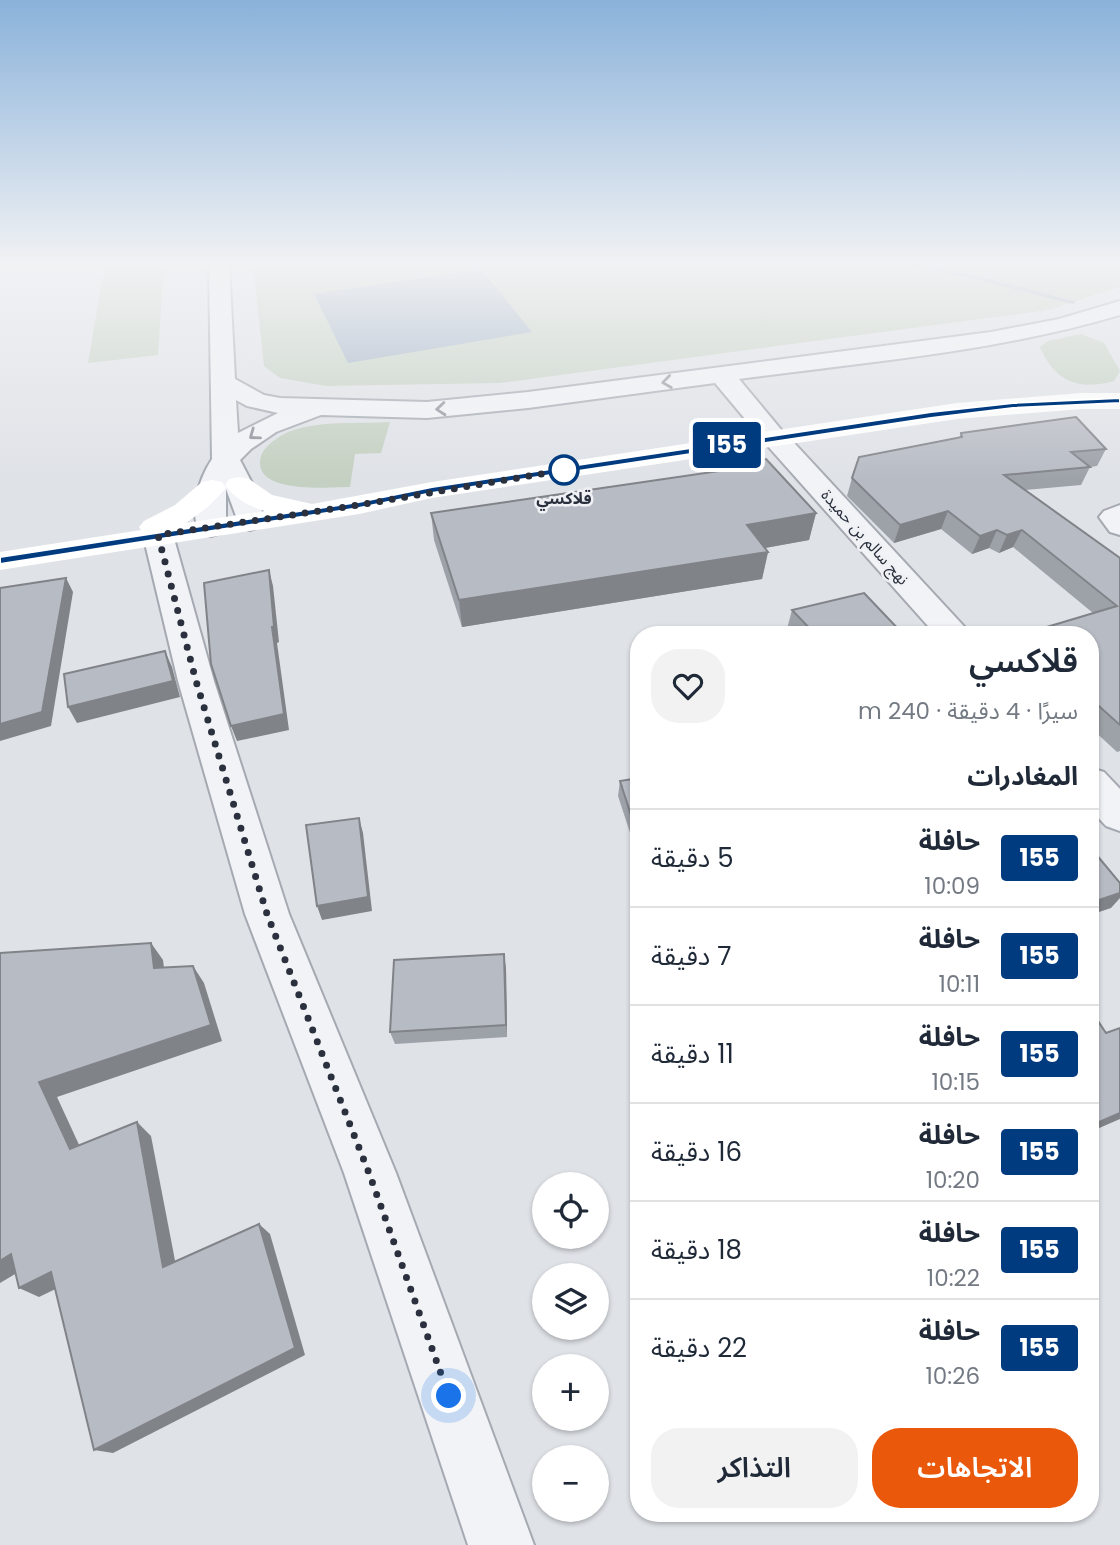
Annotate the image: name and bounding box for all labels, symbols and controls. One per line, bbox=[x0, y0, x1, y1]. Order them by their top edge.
one-way arrow bbox=[661, 374, 672, 389]
one-way arrow bbox=[435, 401, 447, 416]
line badge: 155 bbox=[687, 422, 767, 468]
one-way arrow bbox=[249, 427, 262, 439]
text: 155 bbox=[707, 428, 747, 461]
marker: قلاكسي bbox=[549, 455, 579, 485]
street label: نهج سالم بن حميدة bbox=[815, 484, 914, 591]
place label: قلاكسي bbox=[536, 487, 592, 511]
text: قلاكسي bbox=[969, 637, 1078, 684]
button: heart bbox=[651, 649, 725, 723]
text: سيرًا · 4 دقيقة · 240 m bbox=[858, 695, 1078, 727]
text: المغادرات bbox=[967, 758, 1078, 794]
text: حافلة bbox=[919, 823, 980, 859]
text: 5 دقيقة bbox=[651, 840, 734, 876]
text: 155 bbox=[1019, 841, 1060, 874]
text: 10:09 bbox=[924, 870, 980, 902]
text: حافلة bbox=[919, 921, 980, 957]
text: 7 دقيقة bbox=[651, 938, 731, 974]
text: 155 bbox=[1019, 939, 1060, 972]
text: 10:11 bbox=[939, 968, 980, 1000]
text: حافلة bbox=[919, 1019, 980, 1055]
text: 11 دقيقة bbox=[651, 1036, 734, 1072]
text: 155 bbox=[1019, 1037, 1060, 1070]
text: 10:15 bbox=[931, 1066, 980, 1098]
text: حافلة bbox=[919, 1117, 980, 1153]
text: 16 دقيقة bbox=[651, 1134, 742, 1170]
text: 155 bbox=[1019, 1135, 1060, 1168]
text: 10:20 bbox=[926, 1164, 980, 1196]
map controls bbox=[532, 1172, 609, 1522]
button: locate bbox=[532, 1172, 609, 1249]
text: حافلة bbox=[919, 1215, 980, 1251]
text: 18 دقيقة bbox=[651, 1232, 742, 1268]
text: 155 bbox=[1019, 1233, 1060, 1266]
text: 10:22 bbox=[927, 1262, 980, 1294]
button: layers bbox=[532, 1263, 609, 1340]
text: حافلة bbox=[919, 1313, 980, 1349]
text: 22 دقيقة bbox=[651, 1330, 747, 1366]
text: 155 bbox=[1019, 1331, 1060, 1364]
button: + bbox=[532, 1354, 609, 1431]
text: 10:26 bbox=[925, 1360, 980, 1392]
your location bbox=[431, 1378, 466, 1413]
button: التذاكر bbox=[651, 1428, 858, 1508]
button: الاتجاهات bbox=[872, 1428, 1078, 1508]
button: − bbox=[532, 1445, 609, 1522]

